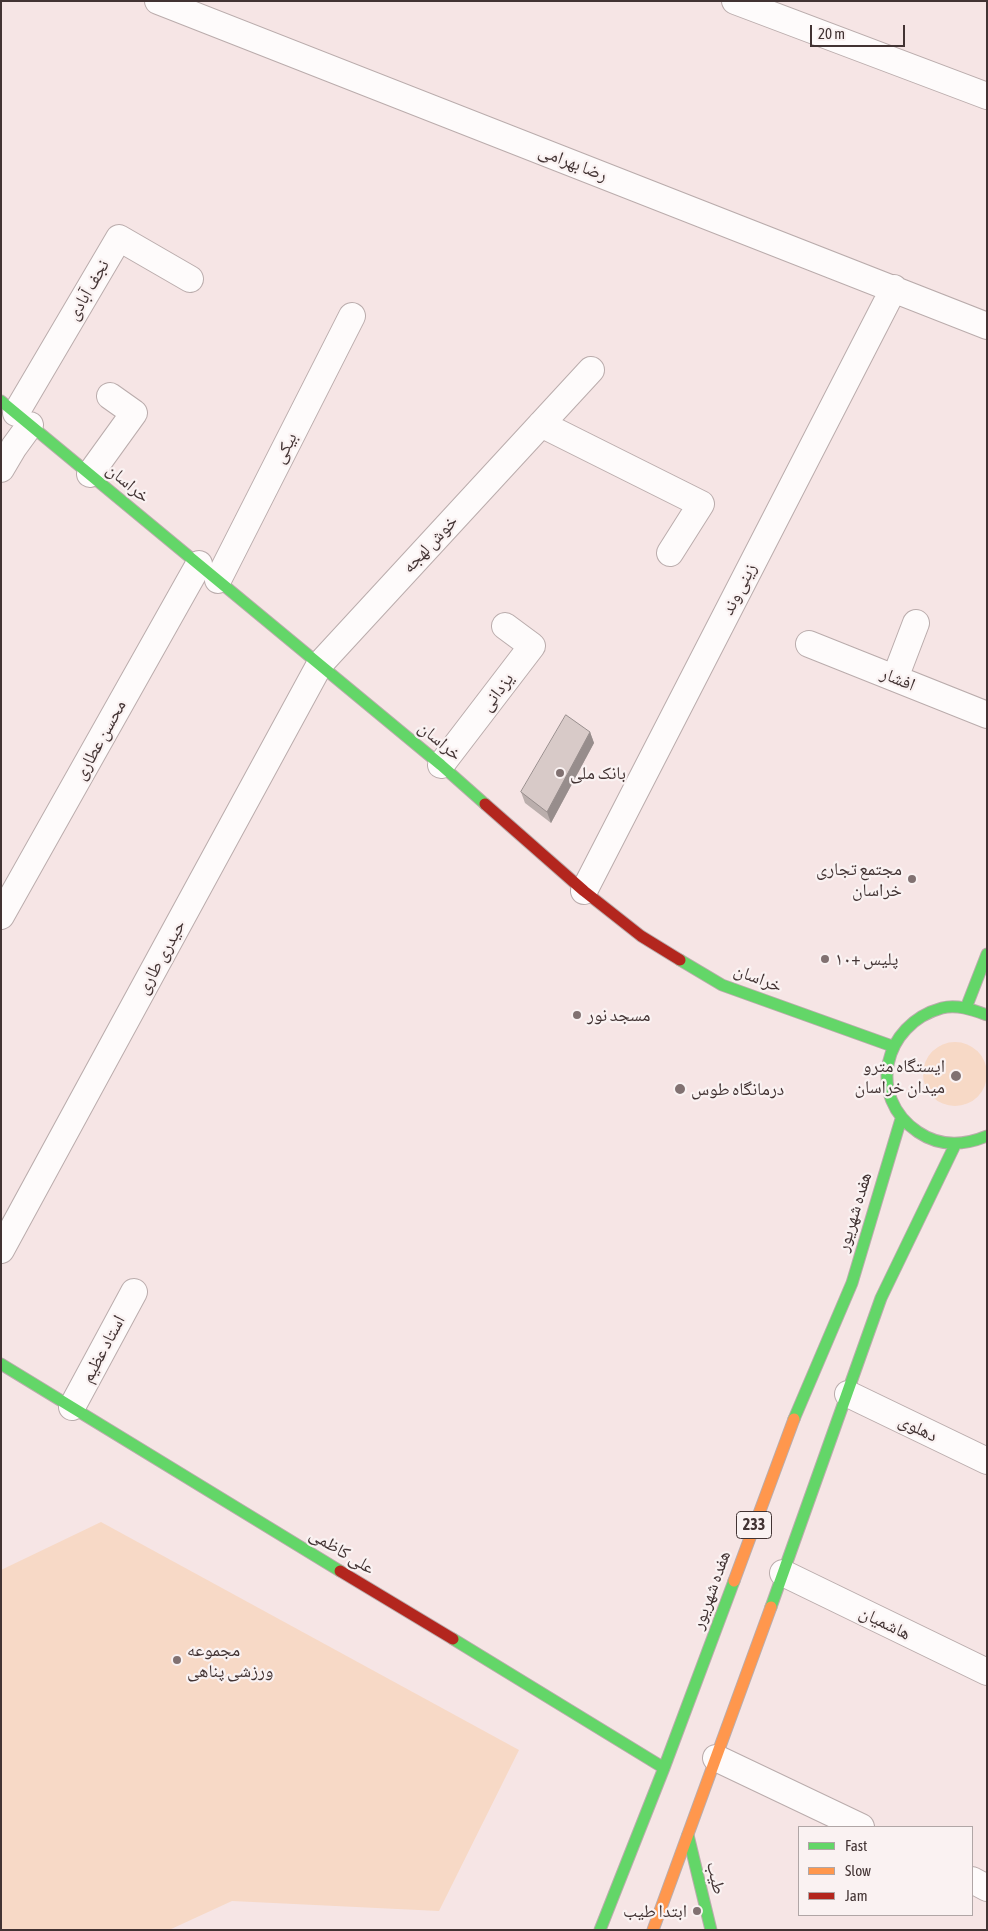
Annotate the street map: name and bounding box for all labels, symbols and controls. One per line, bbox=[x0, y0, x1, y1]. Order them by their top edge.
scale bar bbox=[813, 15, 908, 47]
text: 20 m bbox=[818, 25, 845, 42]
street label: رضا بهرامی bbox=[535, 140, 611, 186]
street label: نجف آبادی bbox=[62, 256, 114, 324]
street label: بیکی bbox=[268, 429, 302, 467]
street label: خراسان bbox=[102, 459, 154, 507]
street label: خوش لهجه bbox=[398, 511, 462, 577]
street label: زینی وند bbox=[717, 560, 761, 618]
street label: افشار bbox=[878, 662, 918, 696]
street label: یزدانی bbox=[476, 669, 518, 715]
street label: محسن عطاری bbox=[69, 696, 131, 784]
street label: خراسان bbox=[414, 717, 466, 765]
place label: بانک ملی bbox=[570, 762, 626, 784]
marker: بانک ملی bbox=[554, 767, 566, 779]
place label: مجتمع تجاری خراسان bbox=[816, 858, 902, 901]
marker: مجتمع تجاری خراسان bbox=[906, 873, 918, 885]
street label: حیدری طاری bbox=[132, 916, 190, 998]
place label: پلیس +۱۰ bbox=[835, 948, 898, 970]
marker: پلیس +۱۰ bbox=[819, 953, 831, 965]
street label: خراسان bbox=[731, 959, 785, 997]
place label: مسجد نور bbox=[587, 1004, 650, 1026]
marker: مسجد نور bbox=[571, 1009, 583, 1021]
place label: ایستگاه مترو میدان خراسان bbox=[855, 1055, 945, 1098]
marker: ایستگاه مترو میدان خراسان bbox=[949, 1069, 963, 1083]
place label: درمانگاه طوس bbox=[691, 1078, 784, 1100]
marker: درمانگاه طوس bbox=[673, 1082, 687, 1096]
street label: هفده شهریور bbox=[832, 1170, 876, 1254]
street label: استاد عظیم bbox=[76, 1311, 130, 1387]
street label: دهلوی bbox=[895, 1409, 941, 1447]
road number: 233 bbox=[736, 1512, 772, 1538]
street label: علی کاظمی bbox=[306, 1523, 378, 1579]
street label: هفده شهریور bbox=[687, 1548, 735, 1632]
street label: هاشمیان bbox=[856, 1601, 914, 1645]
place label: مجموعه ورزشی پناهی bbox=[187, 1639, 273, 1682]
marker: مجموعه ورزشی پناهی bbox=[171, 1654, 183, 1666]
legend bbox=[798, 1826, 973, 1916]
text: Fast bbox=[845, 1837, 867, 1854]
street label: طیب bbox=[702, 1859, 730, 1897]
text: Slow bbox=[845, 1862, 871, 1879]
text: Jam bbox=[845, 1887, 868, 1904]
place label: ابتدا طیب bbox=[623, 1900, 687, 1922]
marker: ابتدا طیب bbox=[691, 1905, 703, 1917]

